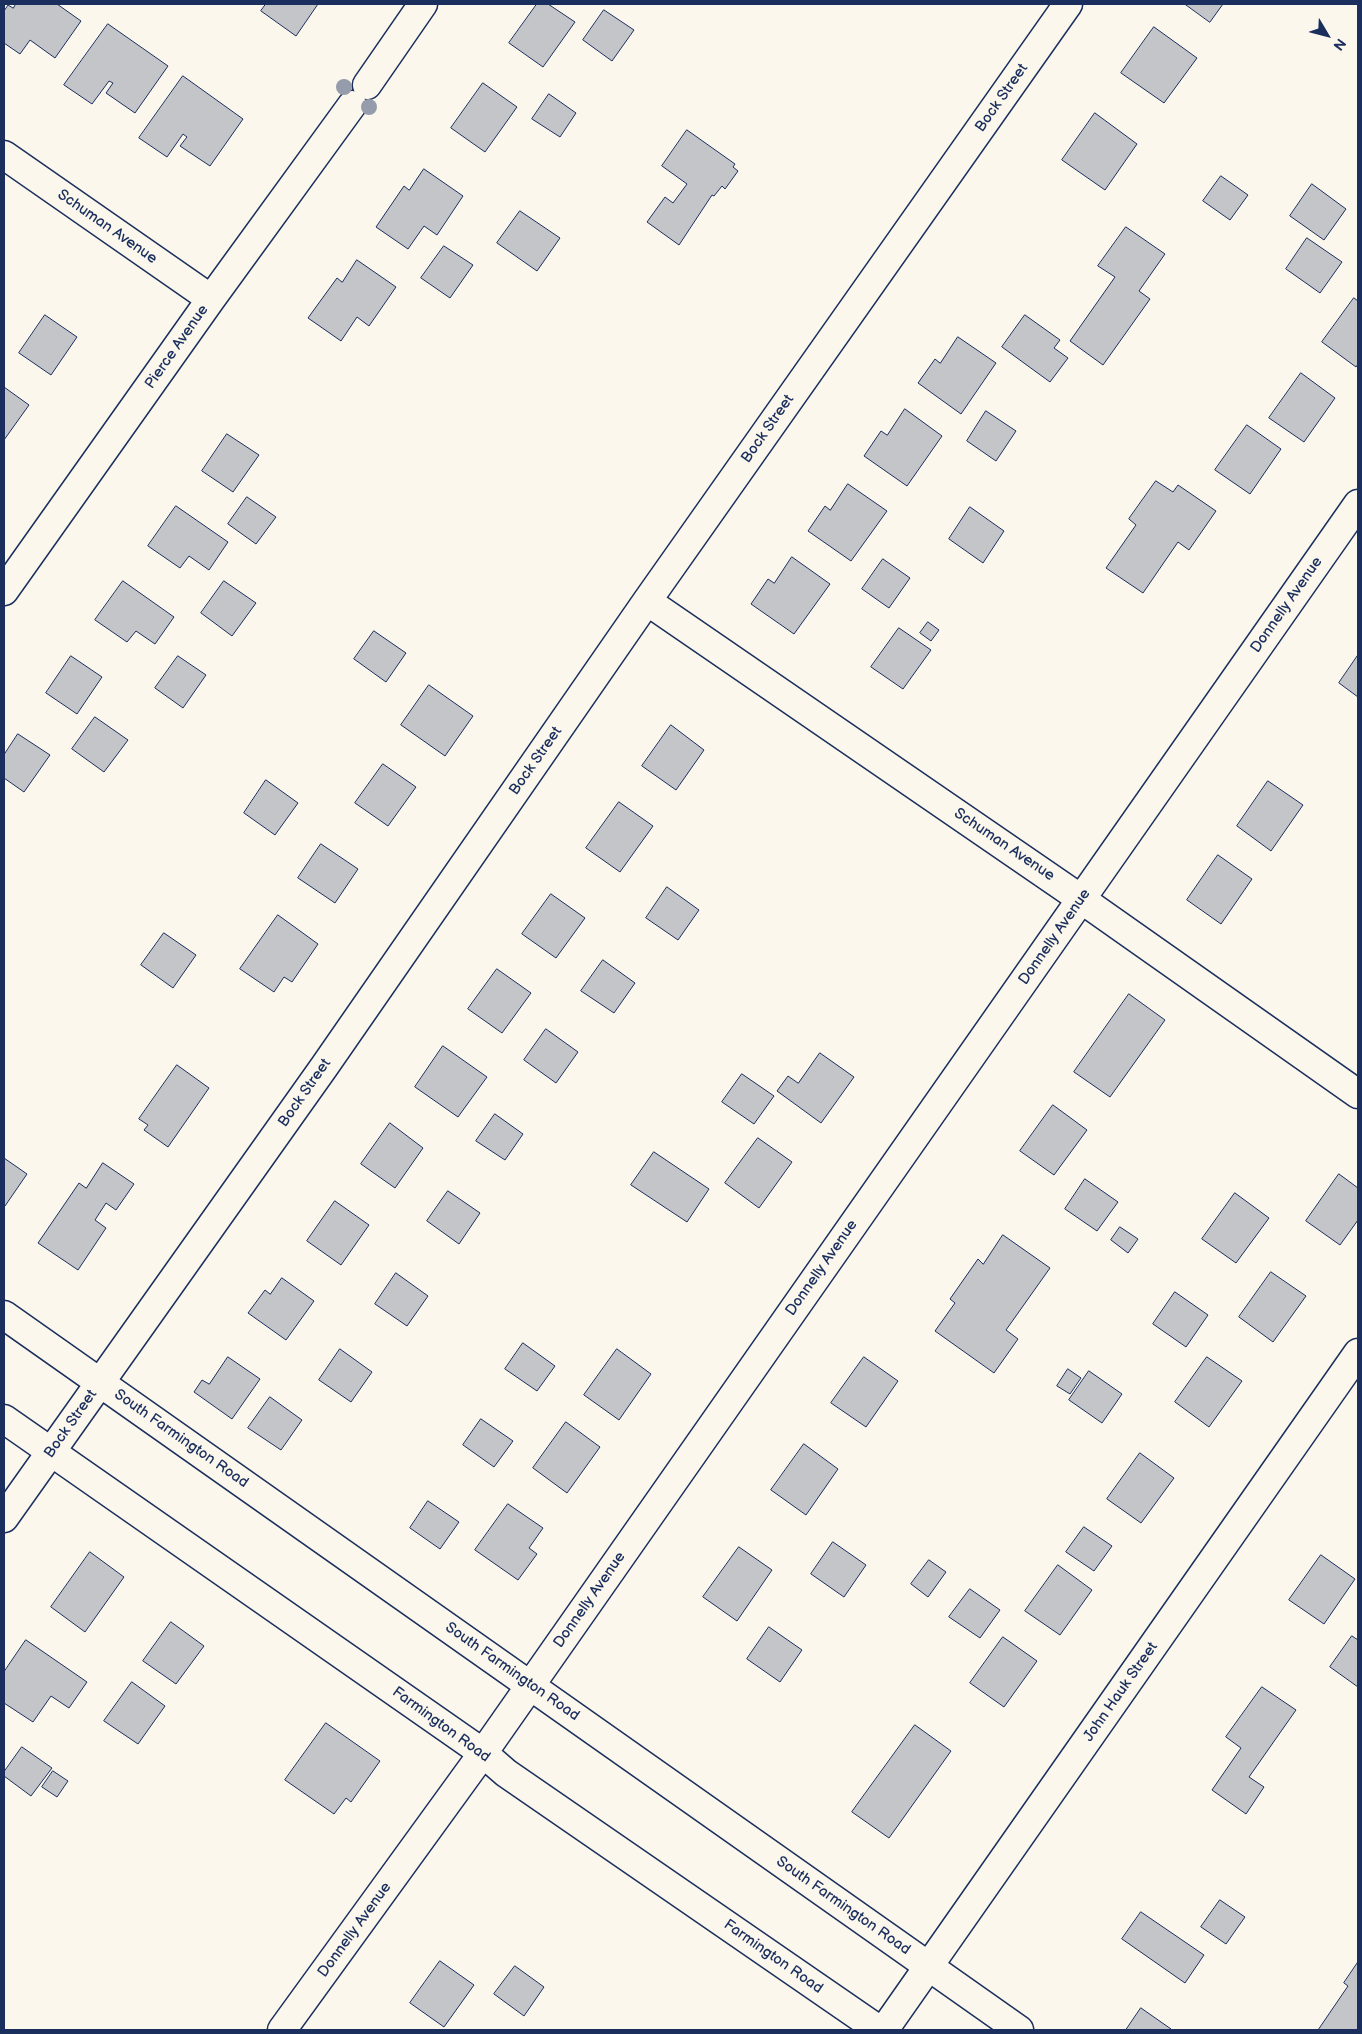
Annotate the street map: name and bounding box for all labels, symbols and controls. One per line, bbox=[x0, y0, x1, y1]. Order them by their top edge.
north arrow bbox=[1302, 10, 1352, 60]
text: N bbox=[1329, 35, 1349, 54]
street label: Bock Street bbox=[972, 60, 1032, 136]
street label: Schuman Avenue bbox=[54, 186, 160, 268]
street label: Pierce Avenue bbox=[141, 302, 213, 392]
street label: Bock Street bbox=[738, 391, 798, 467]
street label: Donnelly Avenue bbox=[1247, 554, 1327, 656]
street label: Bock Street bbox=[506, 723, 566, 799]
street label: Schuman Avenue bbox=[950, 805, 1058, 885]
street label: Donnelly Avenue bbox=[1015, 886, 1095, 988]
street label: Bock Street bbox=[275, 1055, 335, 1131]
street label: Donnelly Avenue bbox=[782, 1217, 862, 1319]
street label: Bock Street bbox=[41, 1386, 101, 1462]
street label: South Farmington Road bbox=[110, 1386, 252, 1492]
street label: Donnelly Avenue bbox=[550, 1549, 630, 1651]
street label: South Farmington Road bbox=[441, 1619, 583, 1725]
street label: John Hauk Street bbox=[1080, 1639, 1162, 1745]
street label: Farmington Road bbox=[388, 1683, 494, 1767]
street label: South Farmington Road bbox=[772, 1853, 914, 1959]
street label: Donnelly Avenue bbox=[315, 1879, 395, 1981]
street label: Farmington Road bbox=[720, 1916, 826, 1998]

